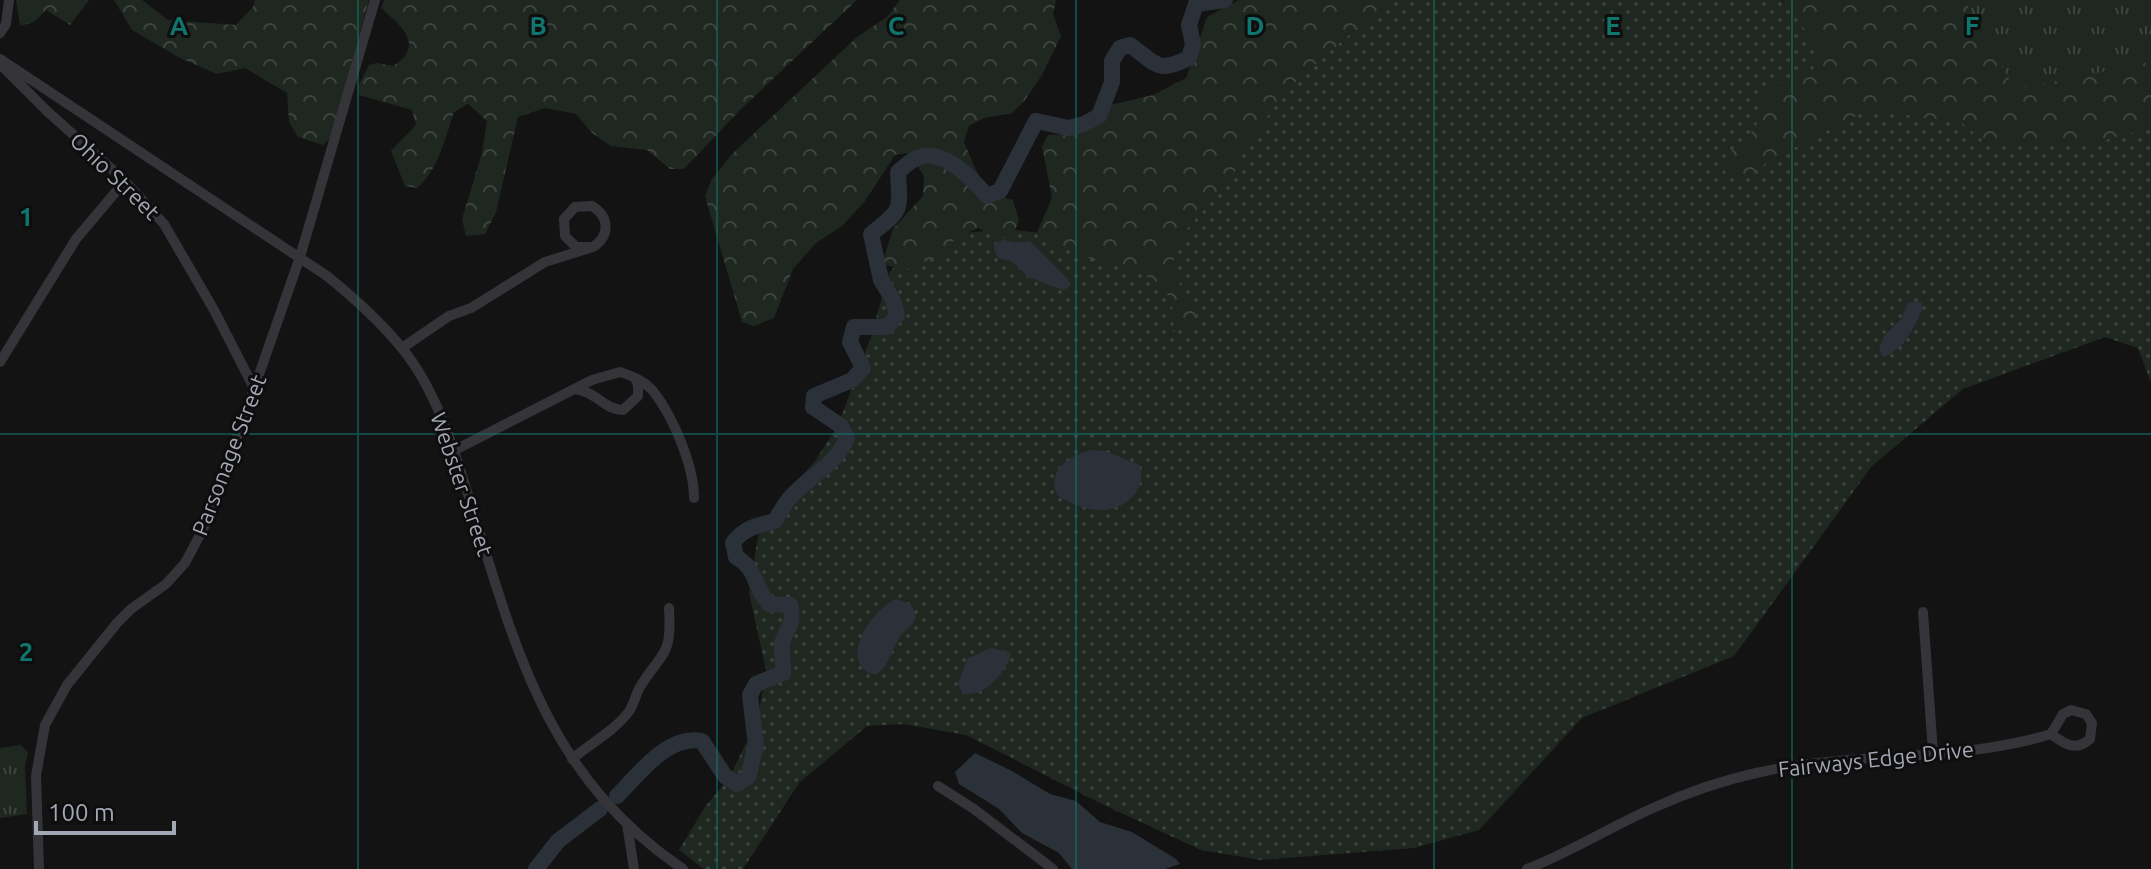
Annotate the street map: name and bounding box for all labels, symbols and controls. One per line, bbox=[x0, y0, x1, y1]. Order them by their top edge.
text: A bbox=[170, 11, 189, 40]
text: B bbox=[529, 11, 547, 40]
text: C bbox=[888, 11, 905, 40]
text: D bbox=[1246, 11, 1264, 40]
text: E bbox=[1605, 11, 1621, 40]
text: F bbox=[1965, 11, 1979, 40]
street label: Ohio Street bbox=[66, 127, 165, 225]
text: 1 bbox=[19, 202, 33, 231]
street label: Parsonage Street bbox=[186, 371, 271, 539]
street label: Webster Street bbox=[426, 409, 499, 559]
text: 2 bbox=[19, 637, 33, 666]
street label: Fairways Edge Drive bbox=[1777, 736, 1975, 781]
scale bar bbox=[36, 785, 174, 835]
text: 100 m bbox=[48, 799, 115, 826]

